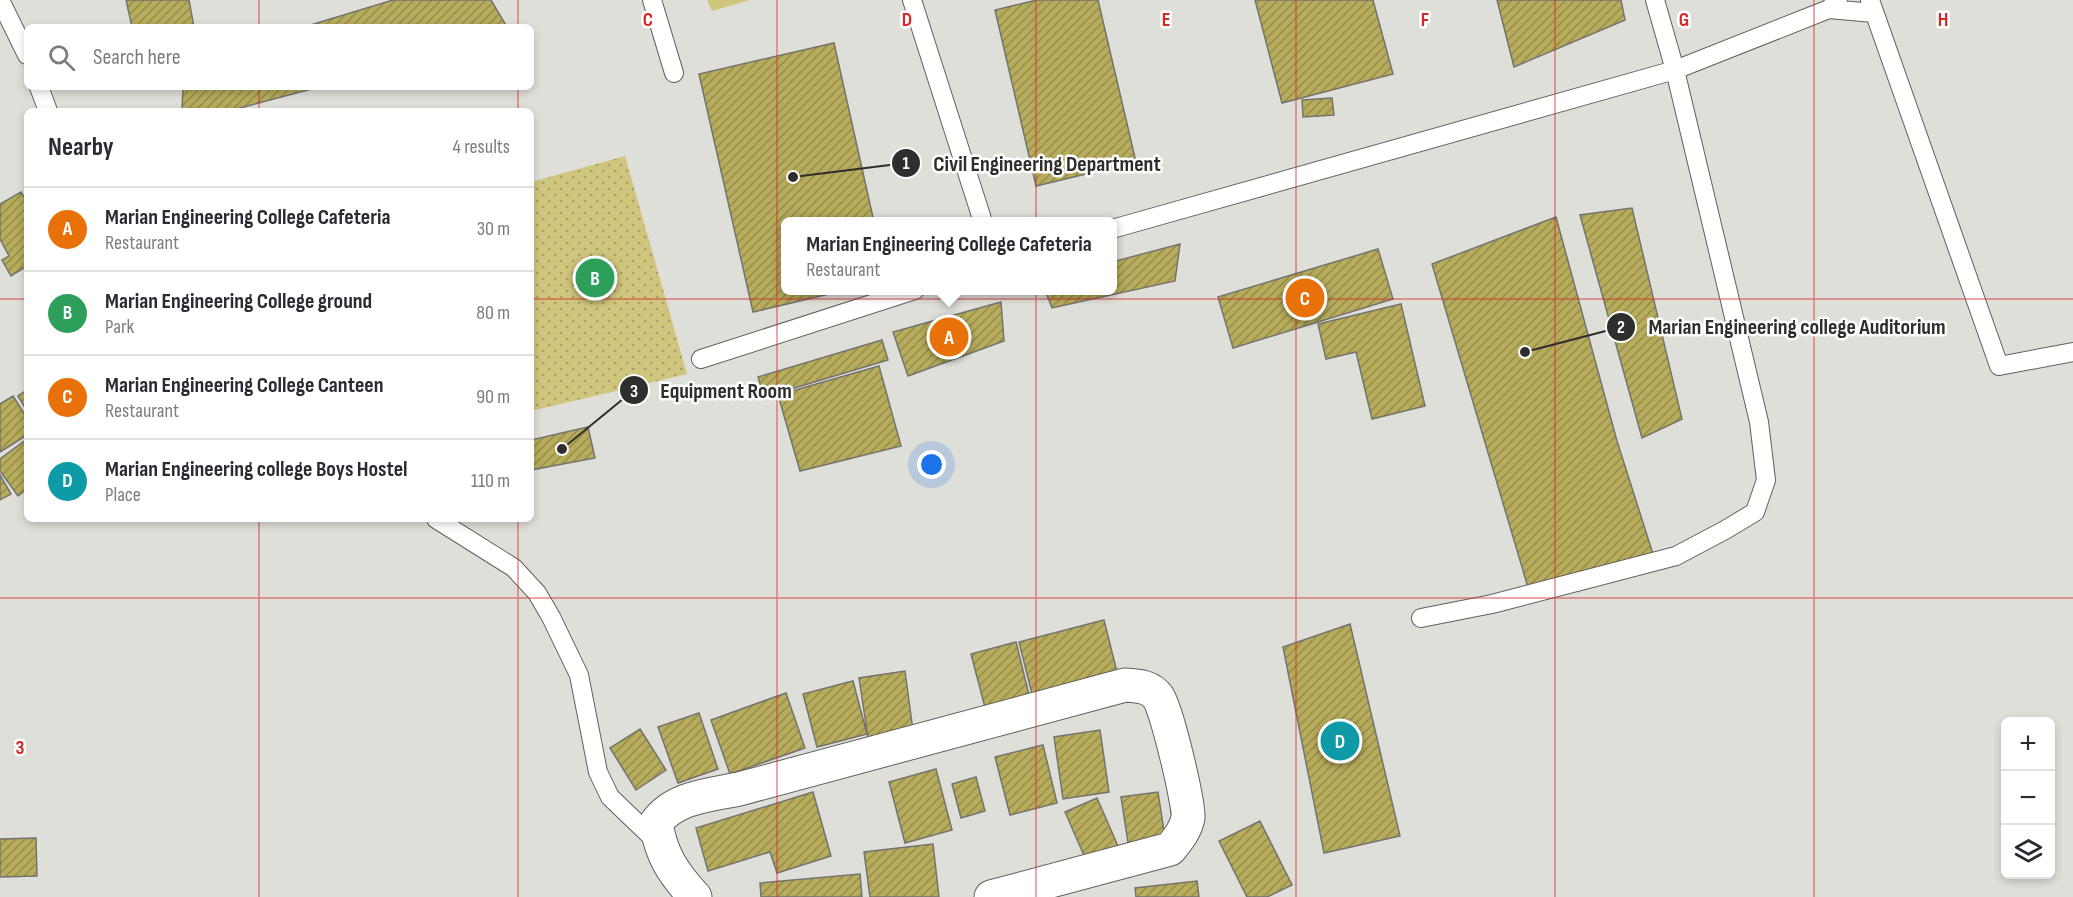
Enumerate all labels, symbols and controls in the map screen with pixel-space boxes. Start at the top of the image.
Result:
text: C [643,8,653,32]
text: D [902,8,912,32]
text: E [1162,8,1170,32]
text: F [1421,8,1429,32]
text: G [1679,8,1689,32]
text: H [1938,8,1948,32]
search box [24,24,534,90]
icon: search [45,41,78,74]
text: Search here [93,44,180,71]
text: Nearby [48,132,114,163]
text: 4 results [453,135,510,159]
callout: Civil Engineering Department [891,143,1173,183]
text: Civil Engineering Department [933,151,1161,178]
text: 1 [902,153,910,174]
text: Marian Engineering College Cafeteria [105,204,391,231]
text: A [63,217,72,241]
text: 30 m [477,217,510,241]
popup [781,217,1117,295]
text: Restaurant [105,231,179,255]
text: Marian Engineering College Cafeteria [806,231,1092,258]
pin: B [576,256,614,300]
text: Restaurant [806,258,880,282]
pin: C [1286,276,1324,320]
text: Marian Engineering College ground [105,288,372,315]
text: B [63,301,72,325]
text: 80 m [476,301,510,325]
callout: Marian Engineering college Auditorium [1606,307,1957,347]
pin: A [930,314,968,360]
text: Marian Engineering college Auditorium [1648,314,1946,341]
text: Park [105,315,134,339]
text: 2 [1617,317,1625,338]
callout: Equipment Room [619,370,804,410]
text: Marian Engineering College Canteen [105,372,384,399]
text: Equipment Room [660,378,792,405]
text: 3 [630,381,638,402]
text: C [62,385,73,409]
text: 90 m [476,385,510,409]
text: Restaurant [105,399,179,423]
your location [917,450,946,479]
text: Marian Engineering college Boys Hostel [105,456,408,483]
text: D [62,469,73,493]
text: 110 m [471,469,510,493]
text: Place [105,483,141,507]
map controls [2001,717,2055,879]
button: + [2001,717,2055,771]
pin: D [1320,718,1360,764]
text: 3 [16,736,25,760]
button: − [2001,771,2055,825]
button: layers [2001,825,2055,879]

